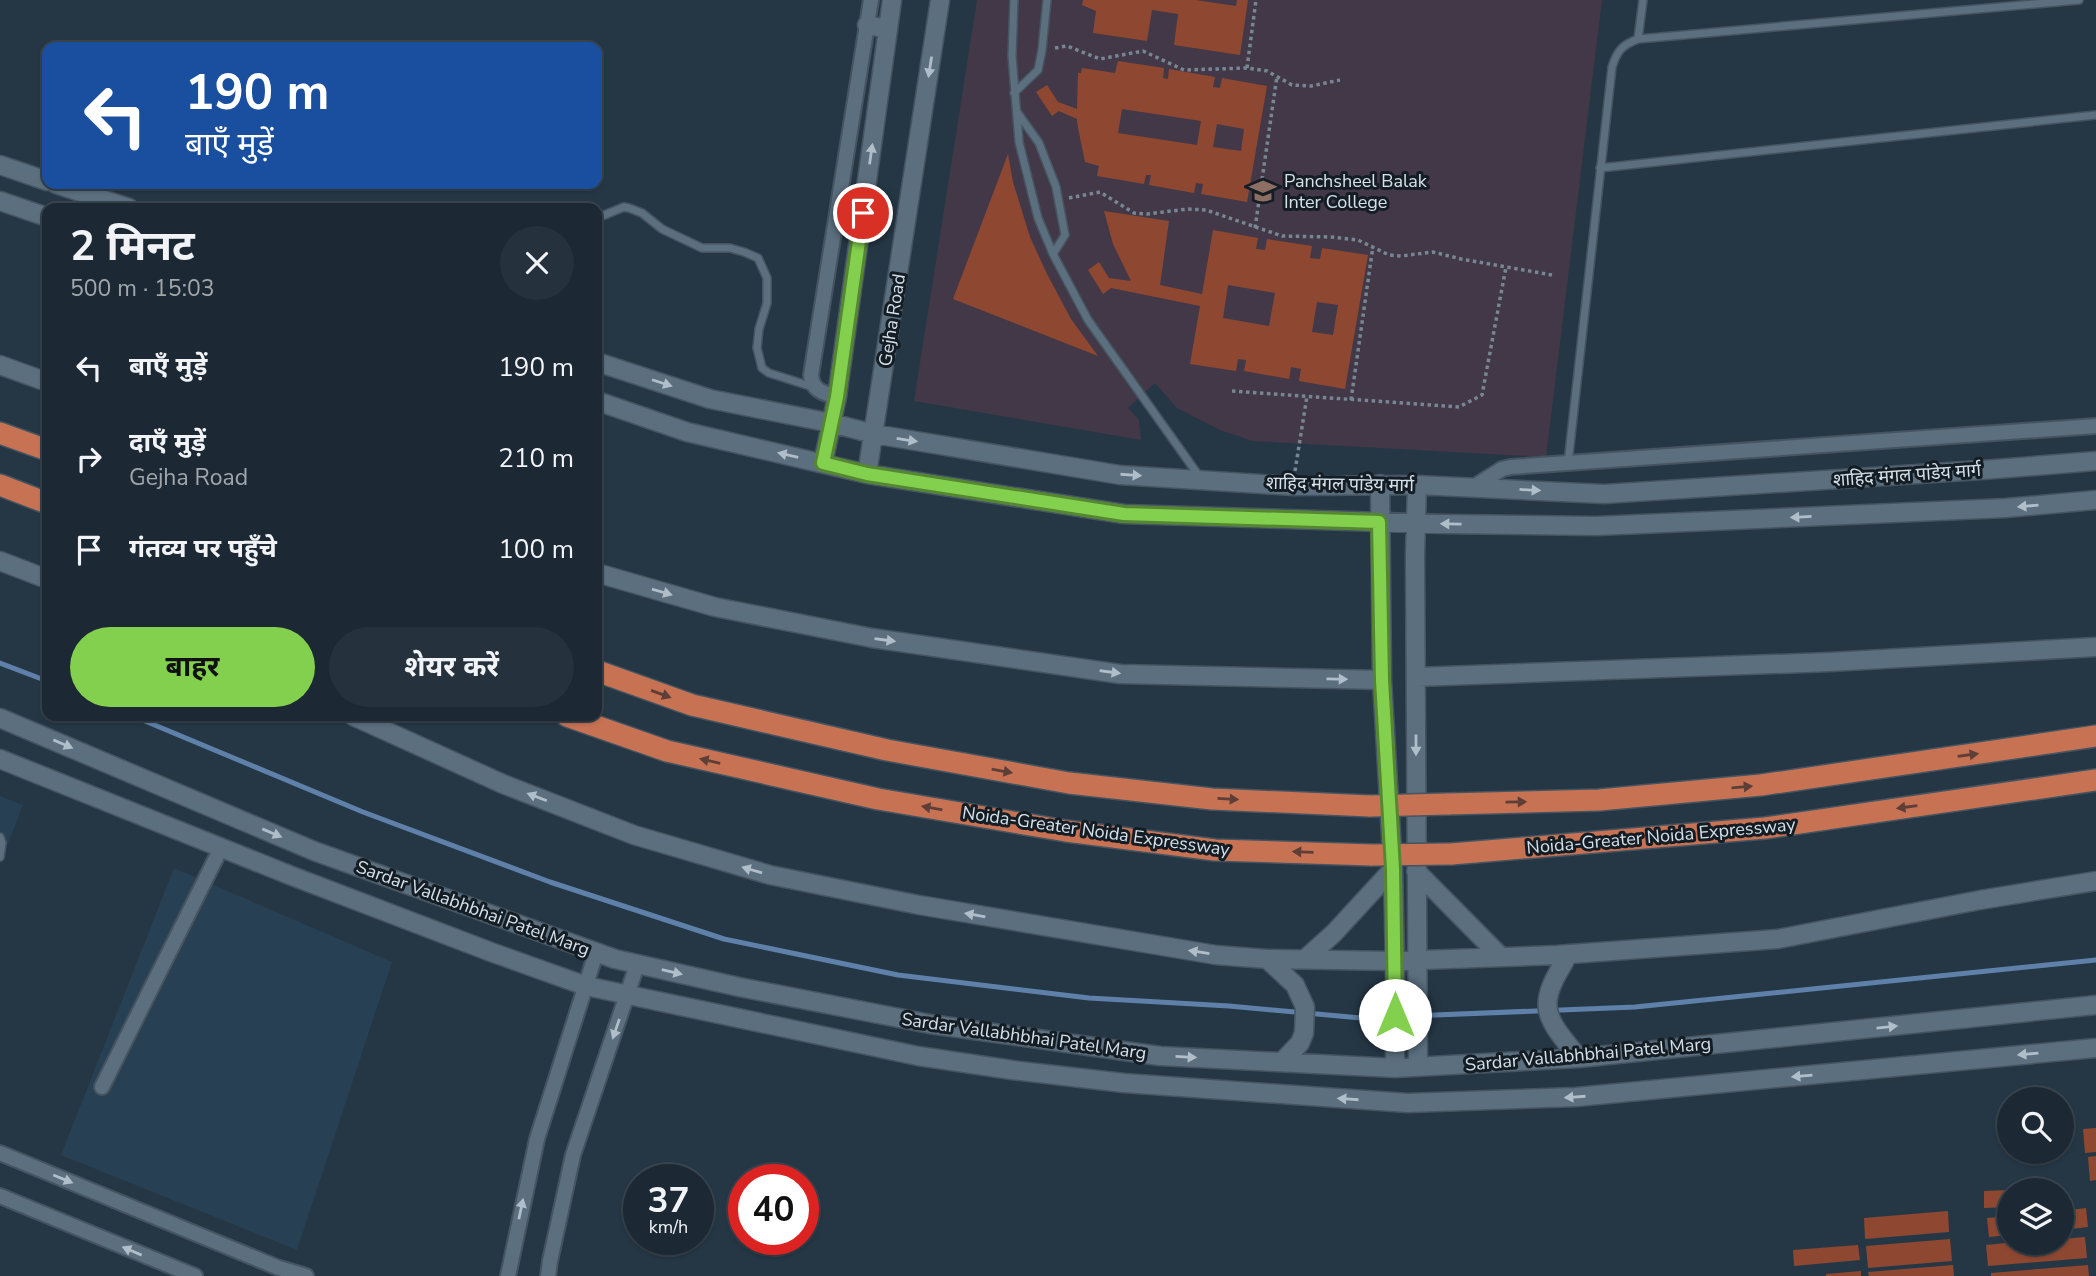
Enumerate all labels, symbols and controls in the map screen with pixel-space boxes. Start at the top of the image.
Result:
one-way arrow [924,57,935,79]
text: 190 m [185,59,329,126]
icon: left [70,70,161,161]
text: बाएँ मुड़ें [185,123,274,166]
one-way arrow [866,142,877,164]
place label: Panchsheel Balak Inter College [1284,169,1428,214]
school or university icon: Panchsheel Balak Inter College [1248,176,1278,206]
pin [833,183,893,243]
icon: arrive [844,194,882,232]
text: 2 मिनट [70,218,195,275]
button: close [500,226,574,300]
street label: Gejha Road [873,272,911,368]
text: 500 m · 15:03 [70,273,215,304]
icon: left [70,349,108,387]
text: बाएँ मुड़ें [129,349,207,384]
text: 190 m [498,350,574,385]
one-way arrow [651,378,672,389]
text: दाएँ मुड़ें [129,425,206,460]
one-way arrow [896,435,918,446]
icon: right [70,440,108,478]
text: 210 m [498,441,574,476]
one-way arrow [777,450,799,461]
street label: शाहिद मंगल पांडेय मार्ग [1832,458,1983,492]
text: Gejha Road [129,462,248,493]
one-way arrow [1121,470,1143,481]
street label: शाहिद मंगल पांडेय मार्ग [1266,471,1415,497]
one-way arrow [1519,485,1541,496]
one-way arrow [2017,501,2039,512]
one-way arrow [1790,512,1812,523]
one-way arrow [1440,519,1462,530]
icon: arrive [70,531,108,569]
text: गंतव्य पर पहुँचे [129,531,277,566]
text: 100 m [498,532,574,567]
one-way arrow [652,588,673,598]
button: बाहर [70,627,315,707]
button: शेयर करें [329,627,574,707]
one-way arrow [874,635,896,646]
one-way arrow [1099,667,1121,678]
one-way arrow [1326,673,1348,684]
one-way arrow [650,689,671,700]
one-way arrow [1411,734,1422,756]
one-way arrow [53,738,73,750]
one-way arrow [1957,749,1979,760]
one-way arrow [699,755,721,766]
one-way arrow [991,766,1013,777]
one-way arrow [1732,781,1754,792]
one-way arrow [526,792,547,803]
one-way arrow [1217,794,1239,805]
one-way arrow [1505,797,1527,808]
street label: Noida-Greater Noida Expressway [961,800,1232,862]
one-way arrow [921,802,943,813]
one-way arrow [1896,802,1918,813]
street label: Noida-Greater Noida Expressway [1526,812,1797,860]
one-way arrow [262,828,283,839]
one-way arrow [1292,847,1314,858]
street label: Sardar Vallabhbhai Patel Marg [353,854,593,962]
one-way arrow [741,864,763,875]
one-way arrow [964,909,986,920]
one-way arrow [1188,946,1210,957]
one-way arrow [661,967,683,978]
position arrow [1358,978,1432,1052]
street label: Sardar Vallabhbhai Patel Marg [900,1007,1148,1065]
one-way arrow [610,1019,621,1040]
one-way arrow [1876,1021,1898,1032]
street label: Sardar Vallabhbhai Patel Marg [1464,1031,1712,1077]
one-way arrow [2017,1049,2039,1060]
one-way arrow [1175,1052,1197,1063]
one-way arrow [1790,1071,1812,1082]
map controls [1997,1087,2074,1255]
button: search [1997,1087,2074,1164]
one-way arrow [1564,1092,1586,1103]
one-way arrow [1337,1093,1359,1104]
speed limit sign: 40 [728,1164,819,1255]
one-way arrow [53,1174,74,1185]
text: 37 [647,1177,690,1224]
button: layers [1997,1178,2074,1255]
one-way arrow [516,1198,527,1220]
text: km/h [649,1215,688,1239]
one-way arrow [121,1245,142,1256]

